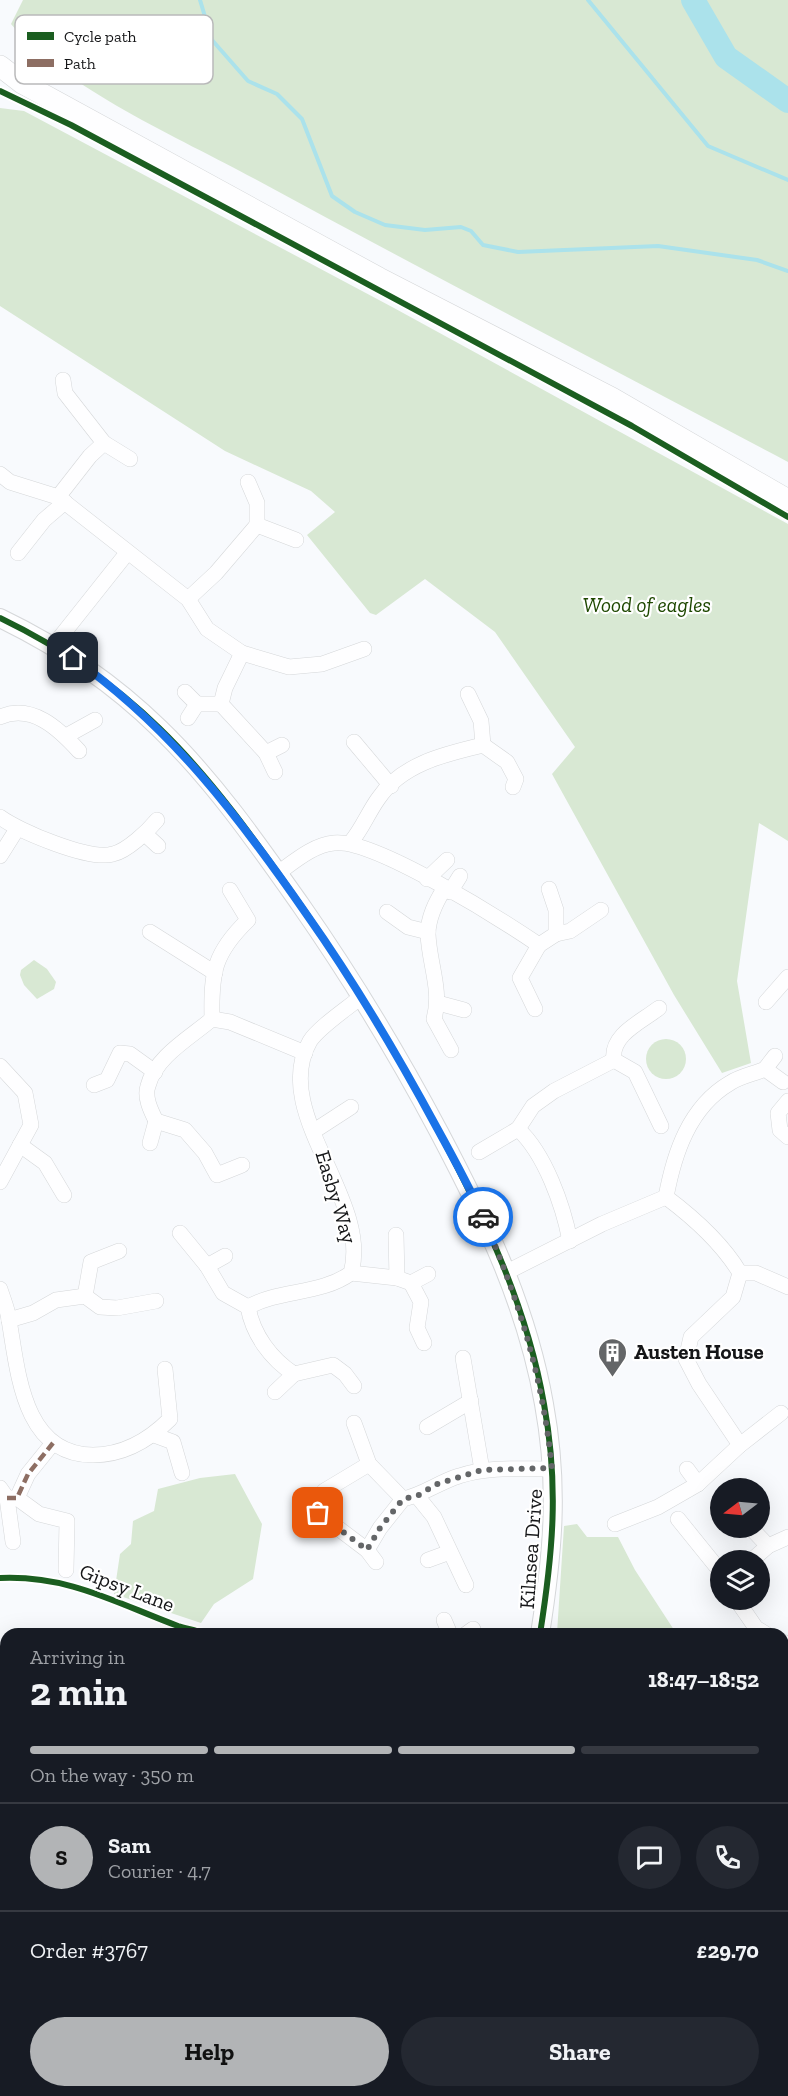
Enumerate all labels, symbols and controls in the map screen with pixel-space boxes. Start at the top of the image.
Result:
legend [15,15,213,84]
text: Cycle path [64,27,137,46]
text: Path [64,54,96,73]
park label: Wood of eagles [583,592,711,617]
pin [47,632,98,683]
icon: home [56,641,89,674]
street label: Easby Way [310,1147,363,1247]
courier [453,1187,513,1247]
icon: car [467,1201,500,1234]
building icon: Austen House [597,1336,629,1378]
place label: Austen House [634,1339,764,1364]
north arrow [710,1478,770,1538]
map controls [710,1478,770,1610]
pin [292,1487,343,1538]
street label: Kilnsea Drive [514,1488,547,1610]
icon: bag [301,1496,334,1529]
button: layers [710,1550,770,1610]
street label: Gipsy Lane [76,1558,178,1617]
text: Arriving in [30,1645,125,1669]
text: 18:47–18:52 [648,1666,759,1693]
text: 2 min [30,1668,127,1715]
text: On the way · 350 m [30,1763,194,1787]
button: chat [618,1826,681,1889]
button: phone [696,1826,759,1889]
text: Sam [108,1832,151,1859]
text: S [55,1844,68,1871]
text: Courier · 4.7 [108,1859,211,1883]
text: Order #3767 [30,1937,148,1964]
text: £29.70 [697,1937,759,1964]
button: Help [30,2017,389,2086]
button: Share [401,2017,759,2086]

